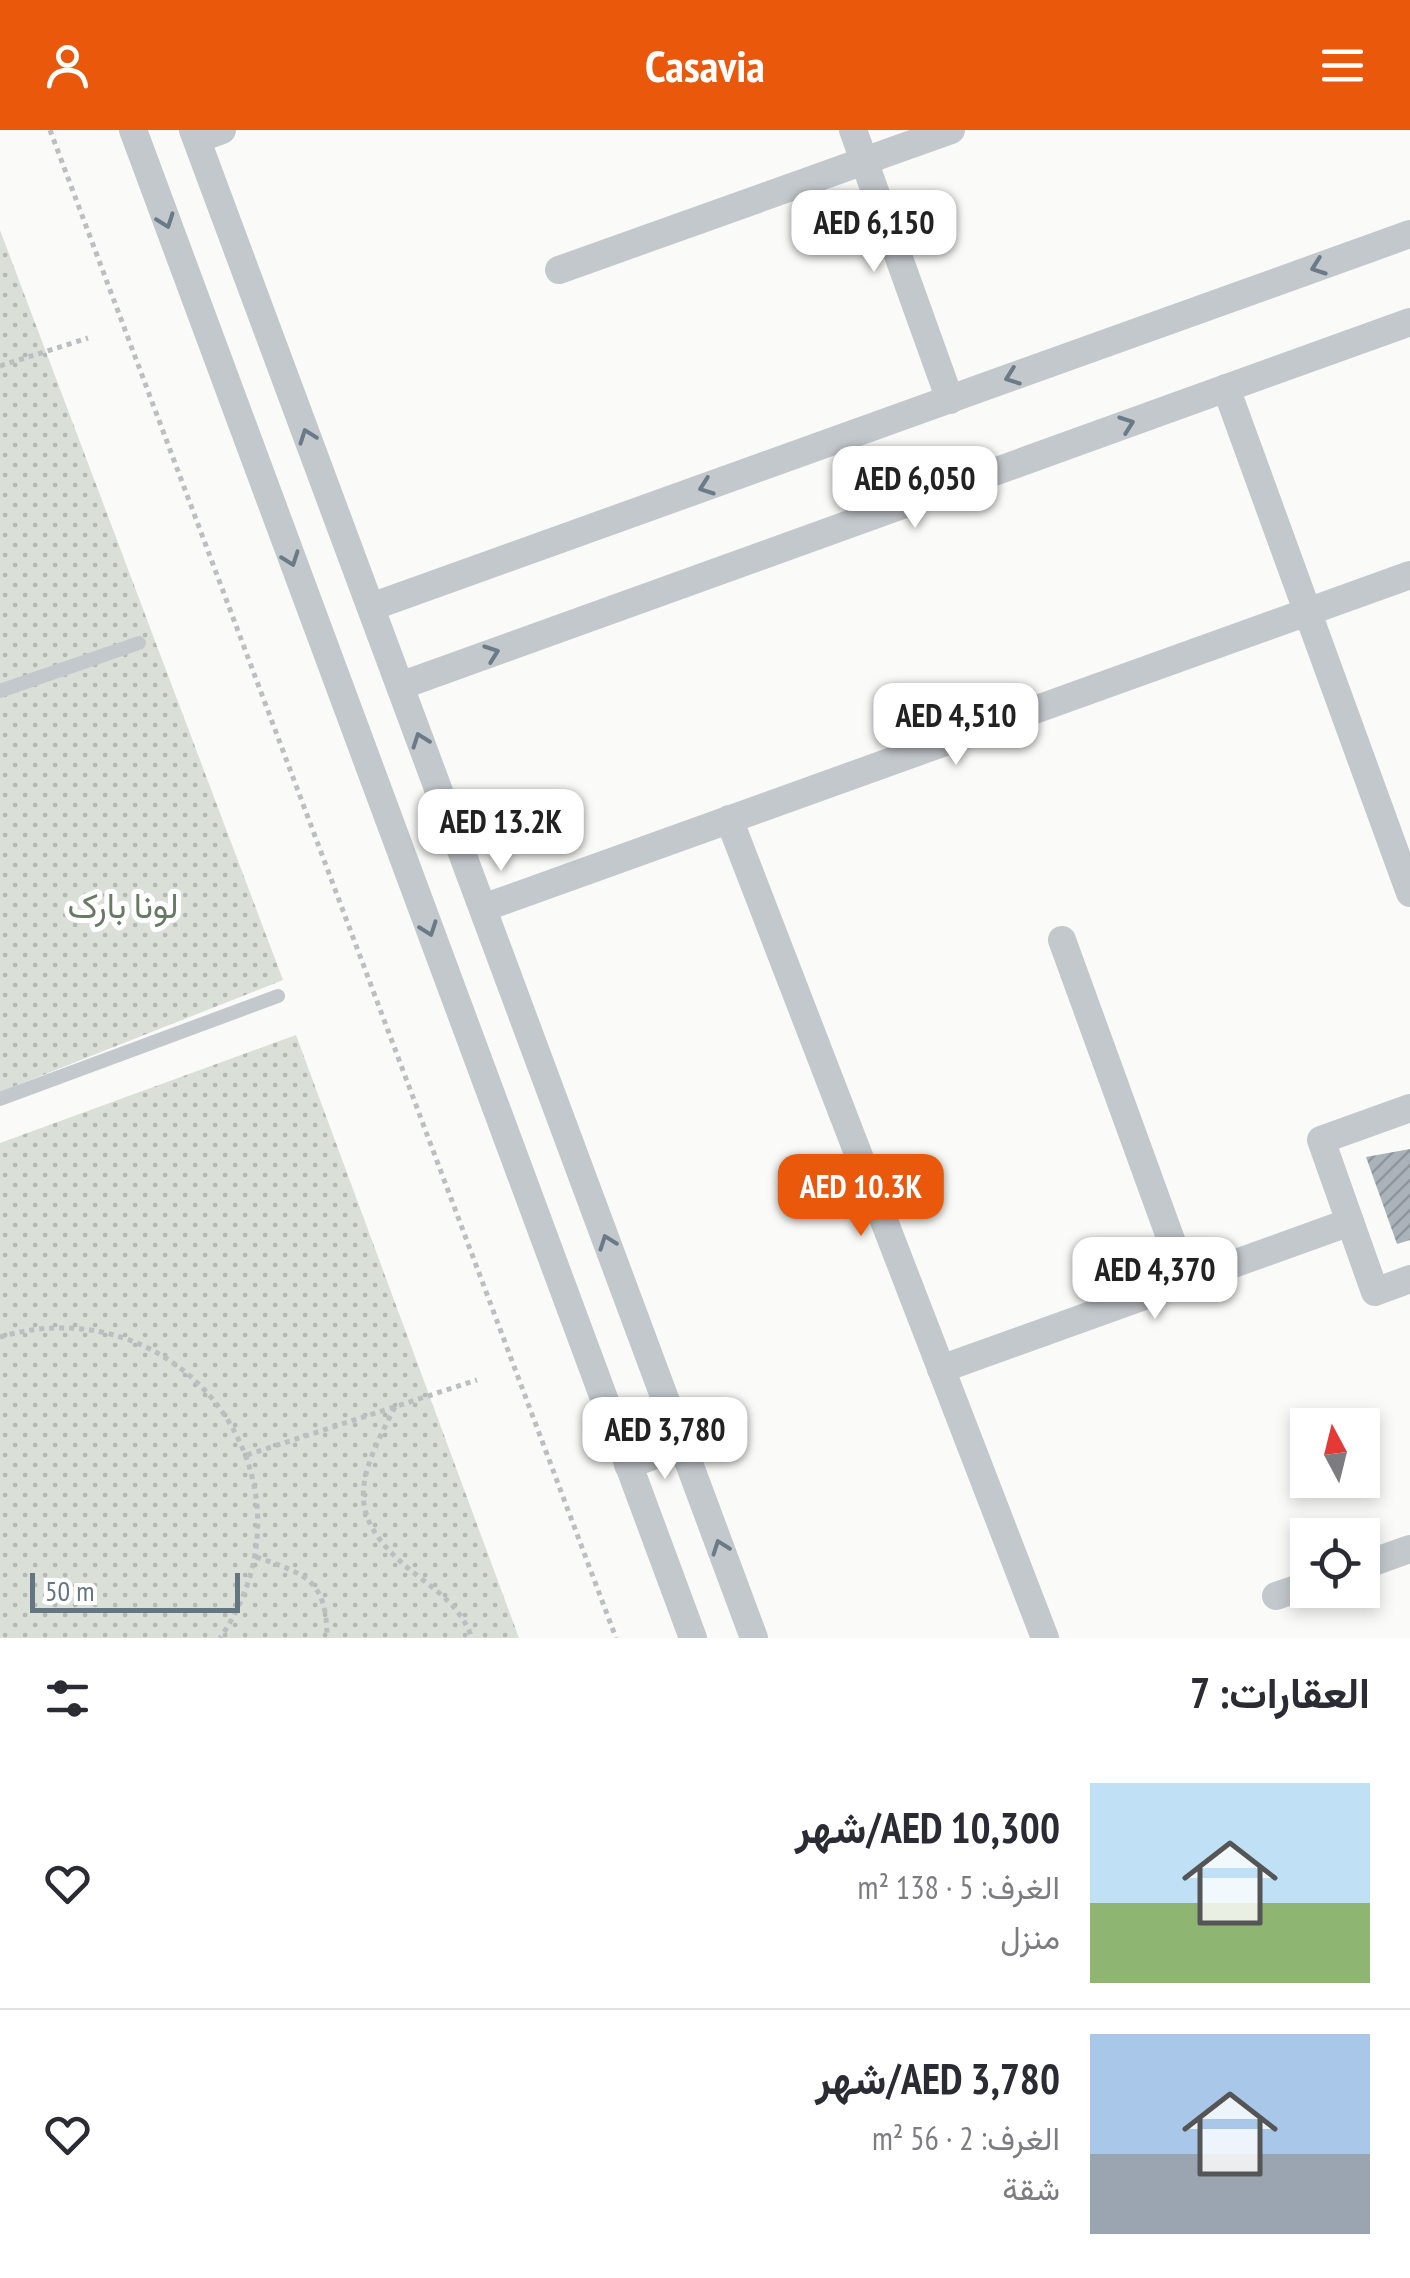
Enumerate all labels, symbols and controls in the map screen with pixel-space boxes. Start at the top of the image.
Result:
text: Casavia [645,36,765,94]
icon: person [40,38,95,93]
icon: menu [1315,38,1370,93]
pin: AED 6,150 [760,190,988,275]
text: AED 6,150 [813,201,935,243]
one-way arrow [154,212,175,229]
one-way arrow [1311,255,1328,276]
one-way arrow [1005,365,1022,386]
one-way arrow [1117,415,1134,436]
one-way arrow [298,428,319,445]
pin: AED 6,050 [801,446,1029,531]
text: AED 6,050 [854,457,976,499]
one-way arrow [699,475,716,496]
one-way arrow [279,550,300,567]
one-way arrow [482,644,499,665]
pin: AED 4,510 [842,683,1070,768]
text: AED 4,510 [895,694,1017,736]
one-way arrow [412,733,432,750]
pin: AED 13.2K [387,789,615,874]
text: AED 13.2K [440,800,562,842]
park label: لونا بارک [67,882,179,928]
one-way arrow [417,920,438,937]
pin: AED 10.3K [747,1154,975,1239]
text: AED 10.3K [800,1165,922,1207]
one-way arrow [599,1234,619,1252]
pin: AED 4,370 [1041,1237,1269,1322]
text: AED 4,370 [1094,1248,1216,1290]
pin: AED 3,780 [551,1397,779,1482]
text: AED 3,780 [604,1408,726,1450]
north arrow [1290,1408,1380,1498]
map controls [1290,1408,1380,1608]
button: locate [1290,1518,1380,1608]
one-way arrow [711,1539,732,1556]
scale bar [30,1568,240,1612]
text: 50 m [45,1572,94,1609]
text: العقارات: 7 [1190,1665,1370,1720]
icon: filters [40,1671,95,1726]
text: AED 10,300/شهر [795,1800,1060,1855]
icon: home [1170,1823,1290,1943]
icon: heart [40,1856,95,1911]
text: الغرف: 5 · 138 m² [858,1866,1060,1908]
text: منزل [1000,1916,1060,1958]
text: AED 3,780/شهر [815,2051,1060,2106]
icon: home [1170,2074,1290,2194]
icon: heart [40,2107,95,2162]
text: الغرف: 2 · 56 m² [872,2117,1060,2159]
text: شقة [1002,2167,1060,2209]

